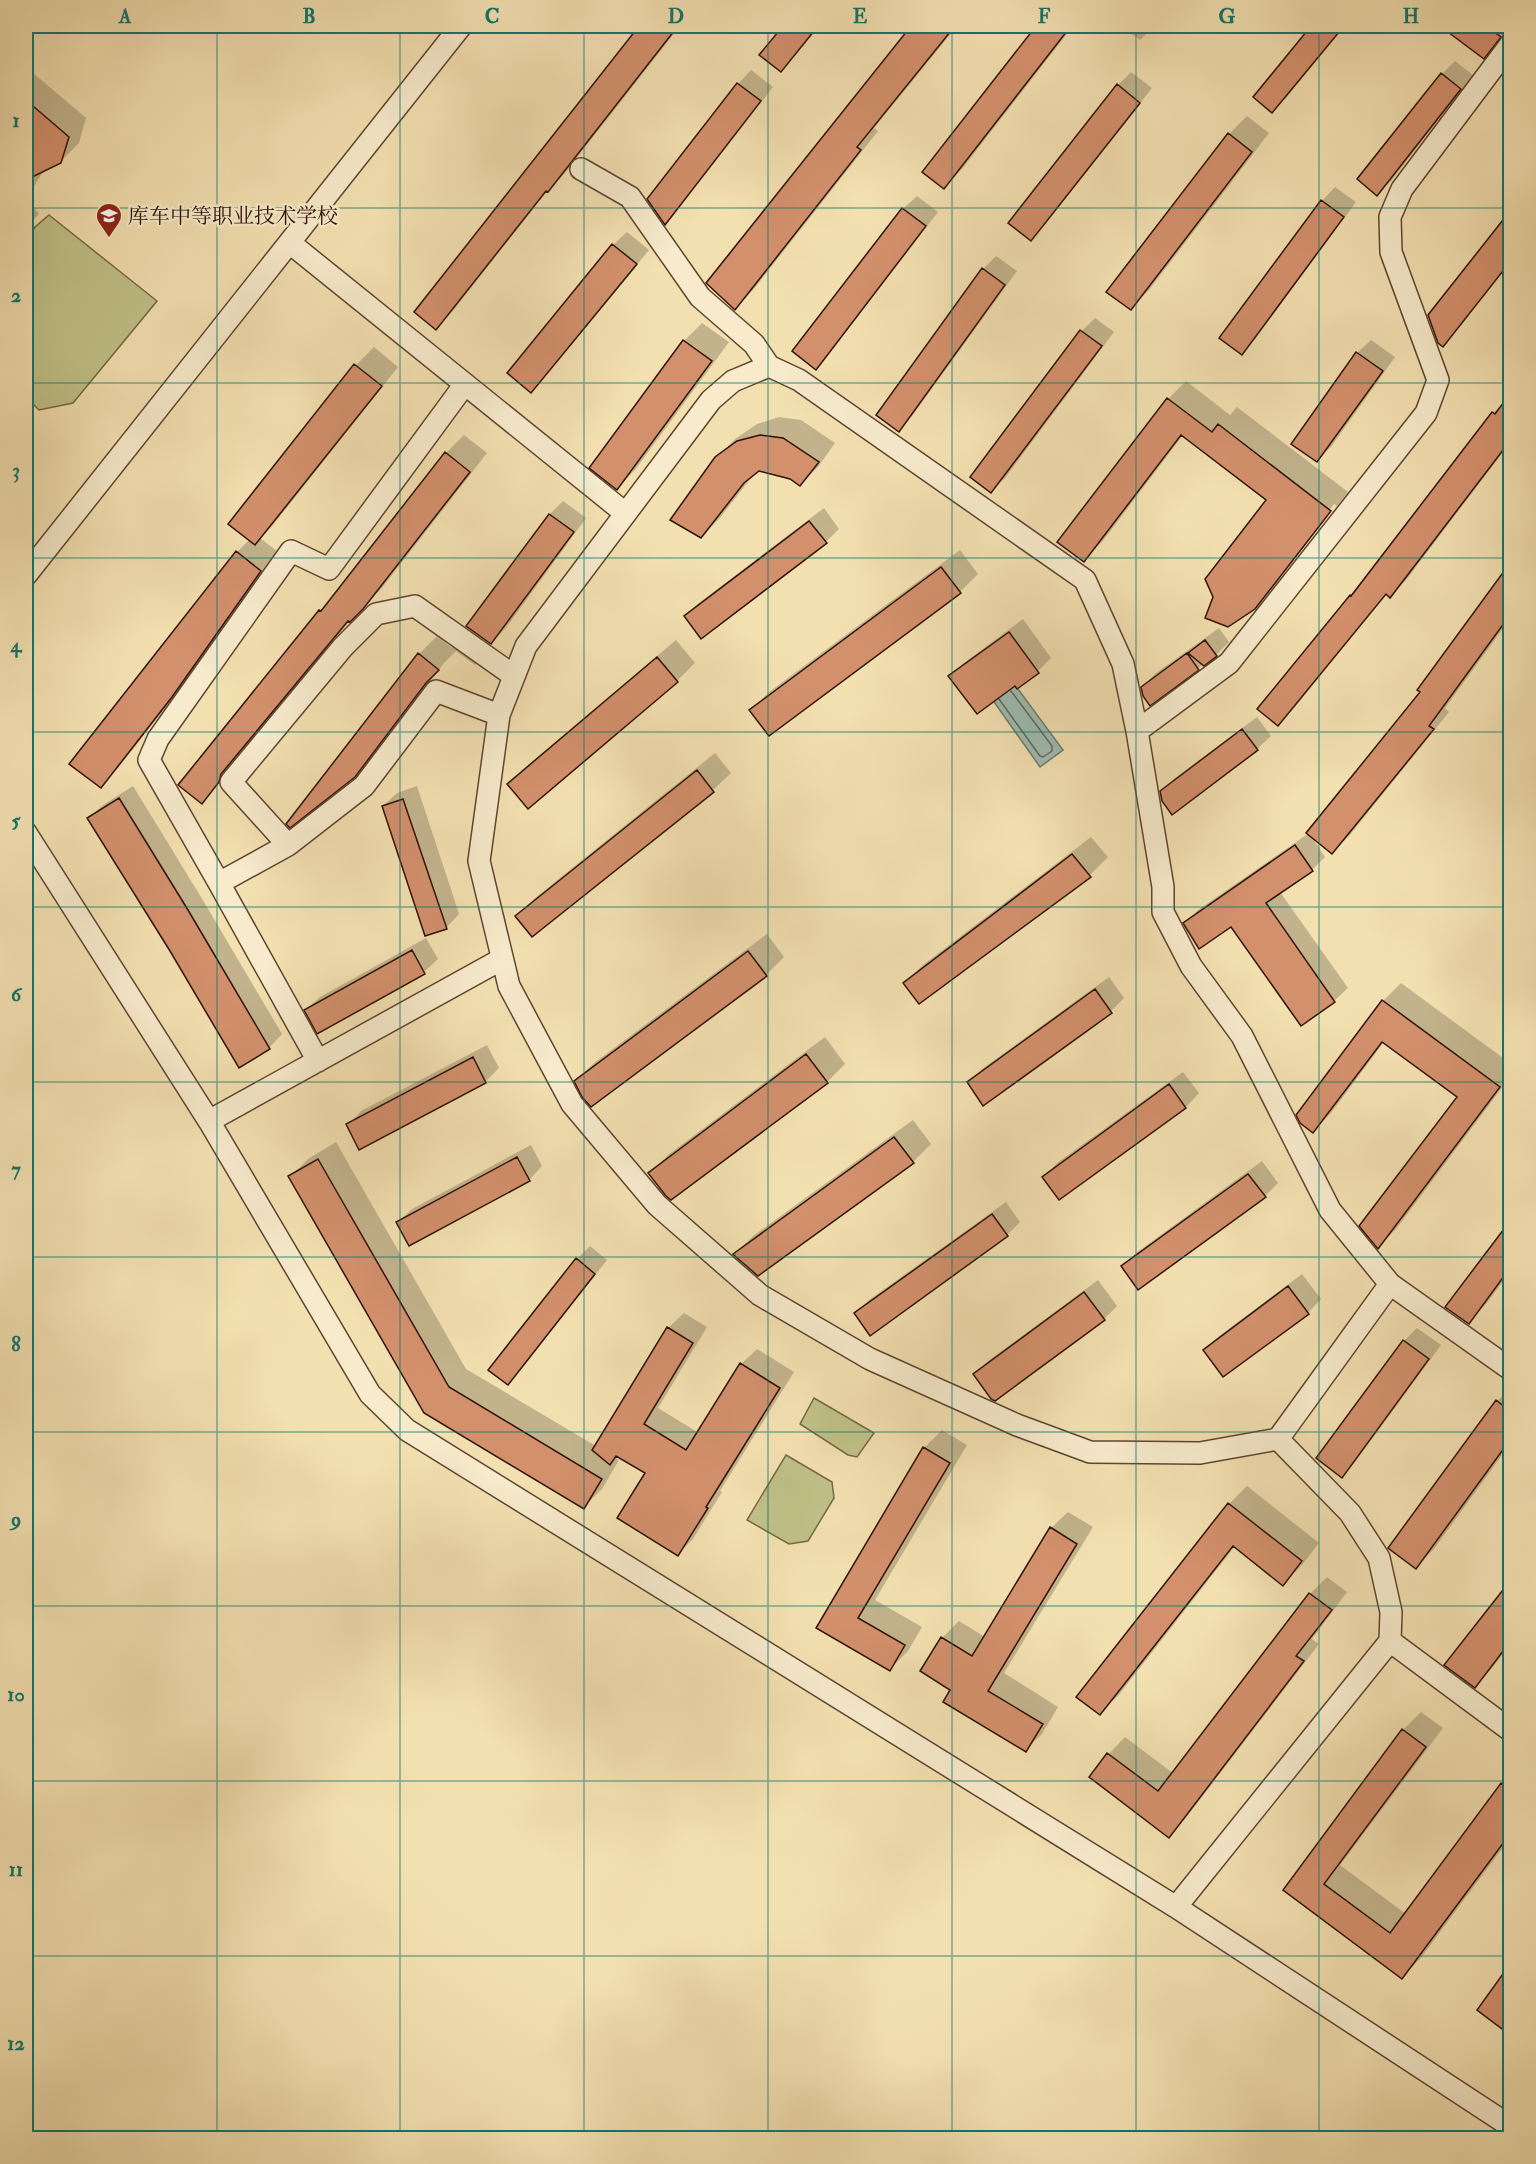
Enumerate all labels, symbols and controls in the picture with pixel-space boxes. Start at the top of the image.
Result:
text: A [118,4,132,29]
text: B [302,4,316,29]
text: C [485,4,499,29]
text: D [668,4,684,29]
text: E [853,4,868,29]
text: F [1038,4,1051,29]
text: G [1219,4,1236,29]
text: H [1403,4,1419,29]
text: 1 [12,108,20,133]
school or university icon: 库车中等职业技术学校 [94,201,124,239]
place label: 库车中等职业技术学校 [128,203,338,230]
text: 2 [11,283,21,308]
text: 3 [12,458,20,483]
text: 4 [10,633,23,658]
text: 5 [12,808,22,833]
text: 6 [11,982,23,1007]
text: 7 [11,1157,21,1182]
text: 8 [11,1332,21,1357]
text: 9 [9,1507,21,1532]
text: 10 [7,1682,25,1707]
text: 11 [9,1857,23,1882]
text: 12 [7,2031,25,2056]

